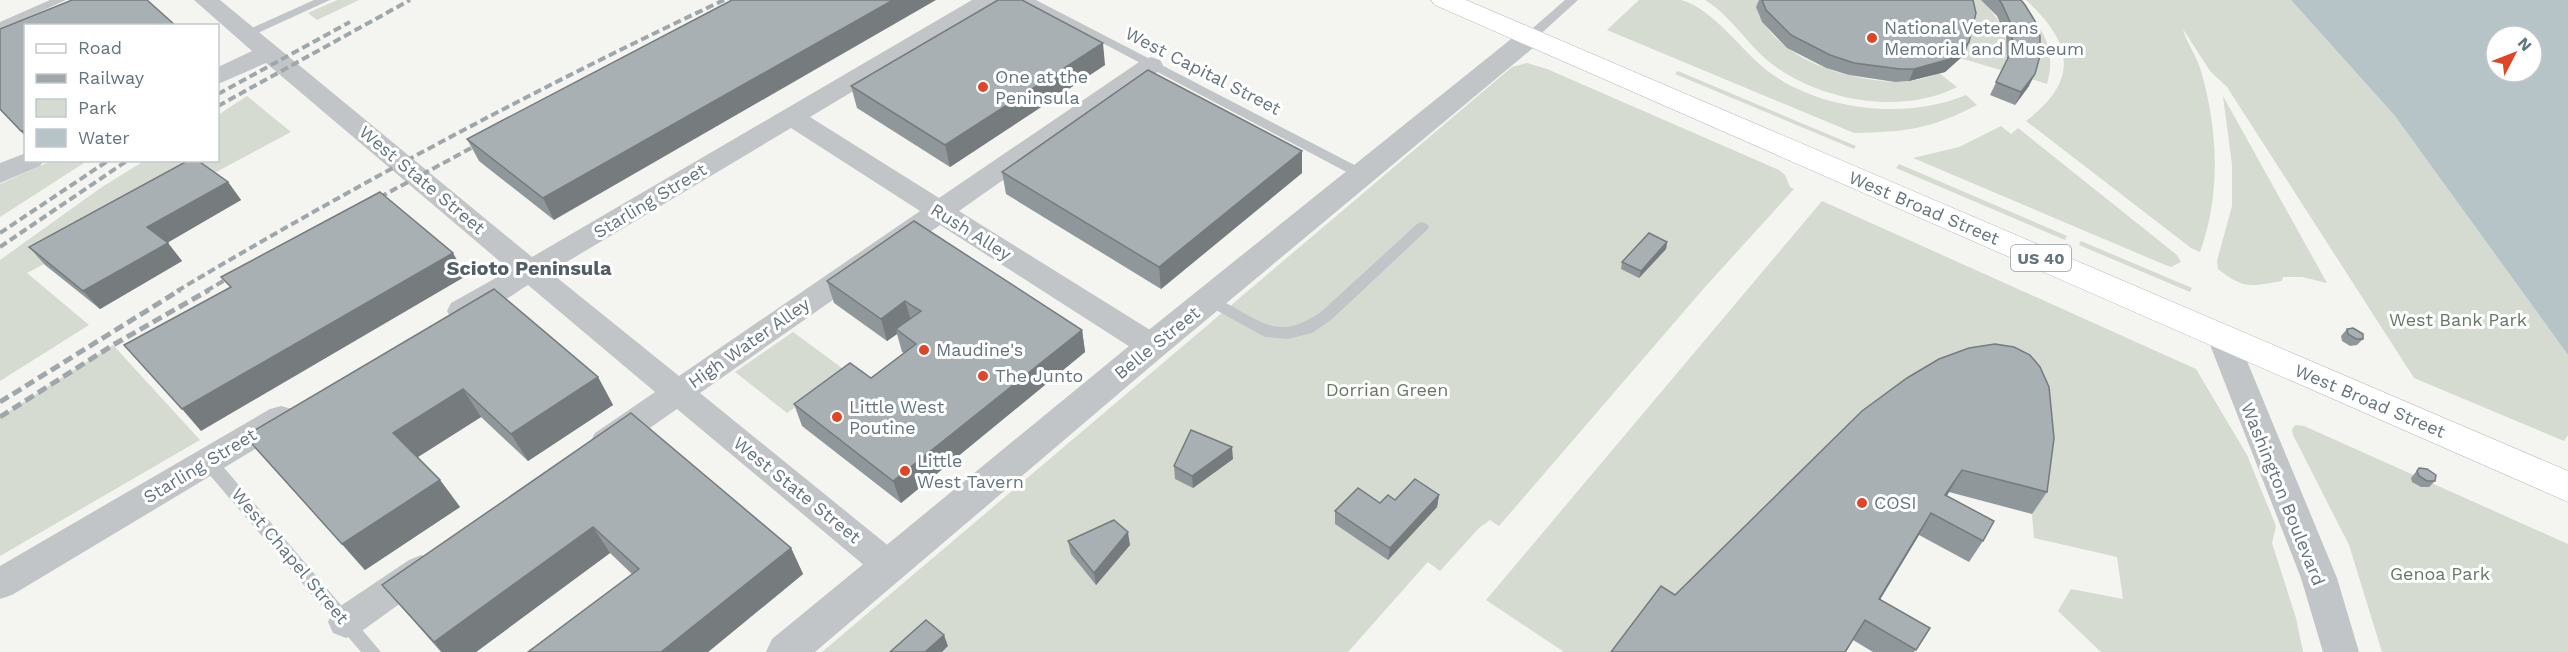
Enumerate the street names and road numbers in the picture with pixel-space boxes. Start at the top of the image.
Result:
street label: West Capital Street [1122,22,1285,119]
street label: West State Street [355,121,490,239]
street label: Starling Street [589,158,710,243]
street label: West Broad Street [1846,166,2003,249]
street label: Rush Alley [927,199,1016,265]
road number: US 40 [2011,245,2071,271]
street label: High Water Alley [684,293,814,392]
street label: Belle Street [1110,301,1204,383]
street label: West Broad Street [2292,359,2449,442]
street label: Washington Boulevard [2237,399,2330,588]
street label: Starling Street [139,423,260,508]
street label: West State Street [730,432,865,548]
street label: West Chapel Street [227,484,354,628]

